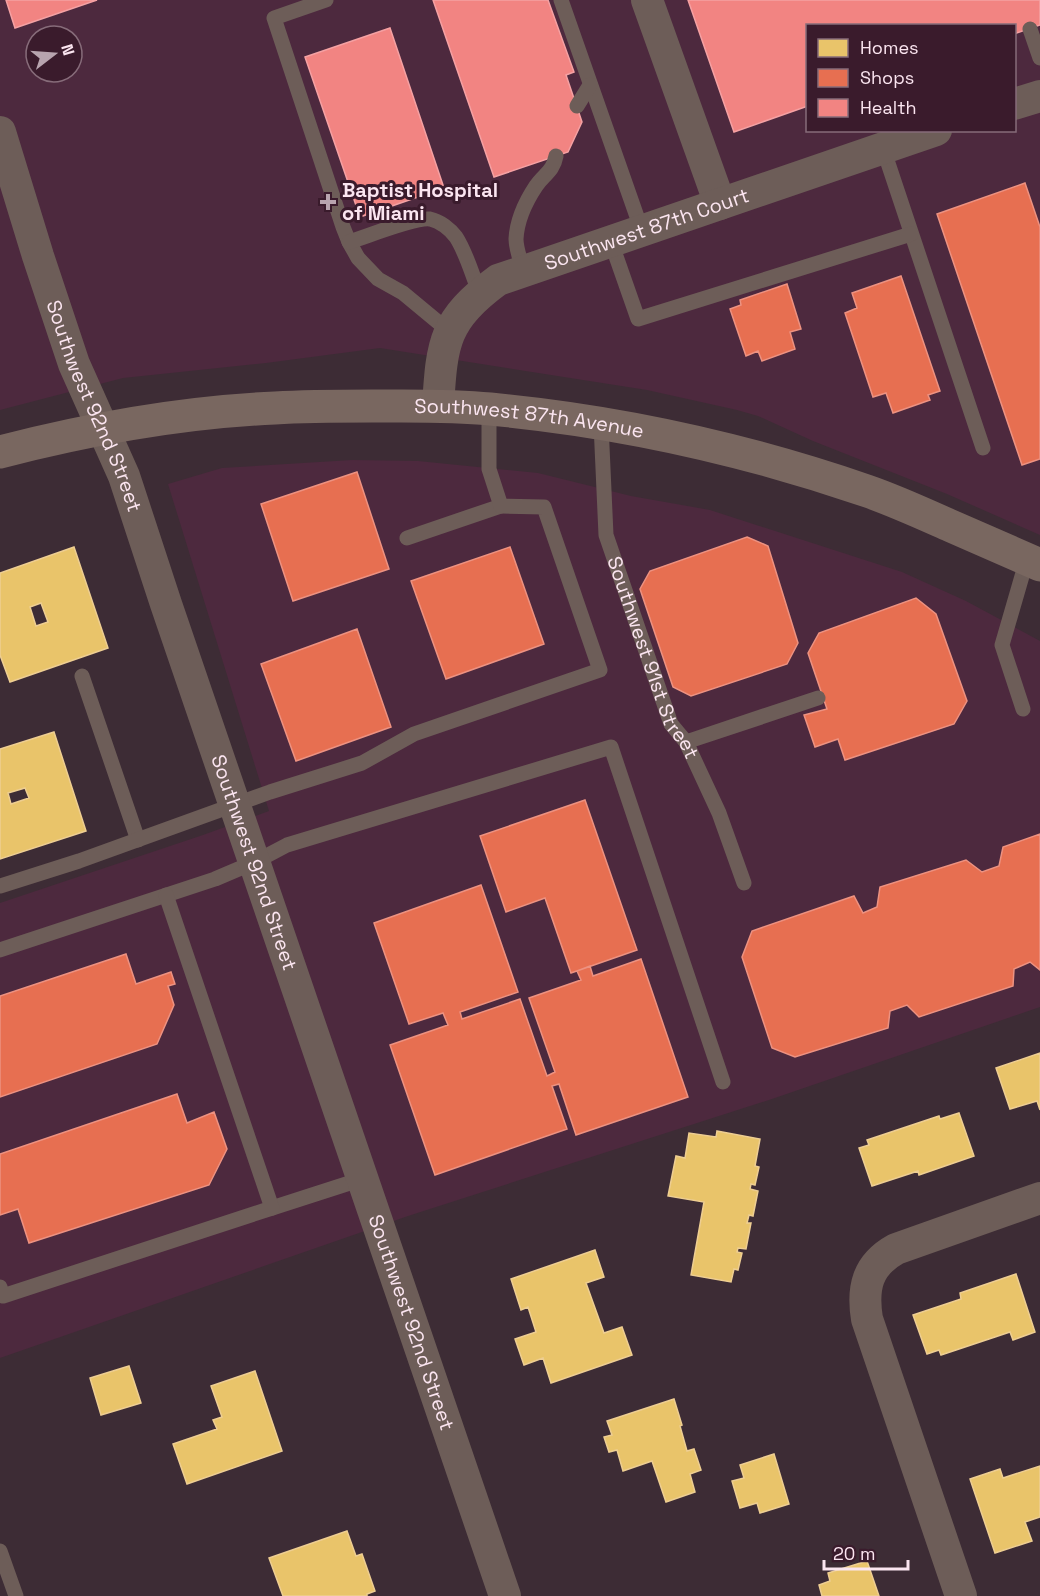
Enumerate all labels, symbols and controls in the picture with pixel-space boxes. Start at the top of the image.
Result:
north arrow [24,24,84,84]
legend [806,24,1016,132]
text: Homes [860,36,919,59]
text: N [56,42,79,58]
text: Shops [860,66,914,89]
text: Health [860,96,917,119]
place label: Baptist Hospital of Miami [342,177,498,226]
street label: Southwest 87th Court [541,182,752,276]
marker: Baptist Hospital of Miami [319,193,337,211]
street label: Southwest 92nd Street [41,297,148,515]
street label: Southwest 87th Avenue [414,393,646,444]
street label: Southwest 91st Street [601,553,705,763]
street label: Southwest 92nd Street [205,751,303,974]
street label: Southwest 92nd Street [363,1211,460,1434]
scale bar [824,1533,908,1571]
text: 20 m [833,1542,876,1565]

